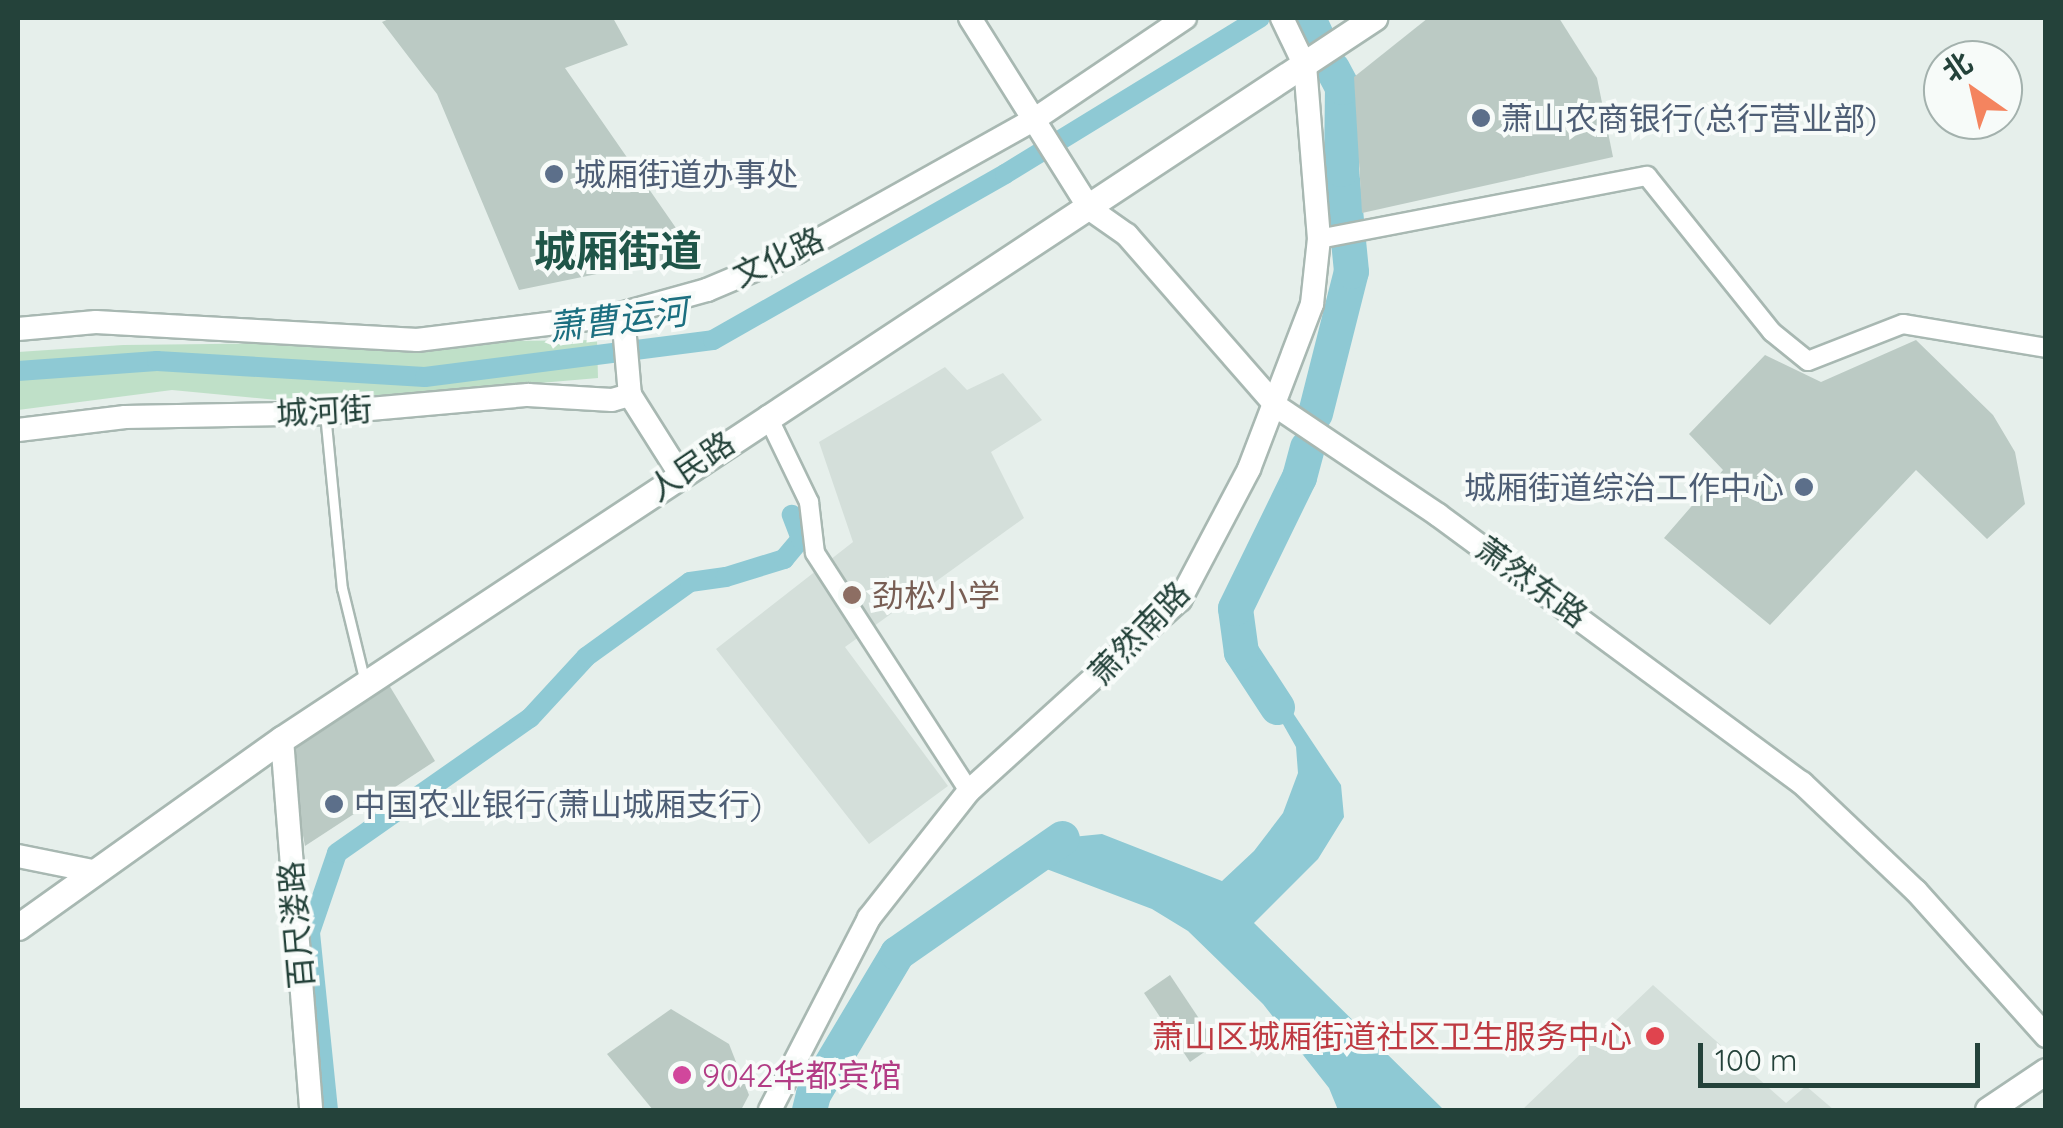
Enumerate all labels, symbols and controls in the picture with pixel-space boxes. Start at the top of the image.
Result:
north arrow [1923,40,2023,140]
text: 北 [1936,44,1978,89]
place label: 萧山农商银行(总行营业部) [1501,99,1877,137]
marker: 萧山农商银行(总行营业部) [1470,107,1492,129]
place label: 城厢街道办事处 [574,155,798,193]
marker: 城厢街道办事处 [543,163,565,185]
street label: 文化路 [726,219,830,295]
district label: 城厢街道 [534,226,702,276]
water label: 萧曹运河 [546,290,690,348]
street label: 城河街 [275,389,373,433]
street label: 人民路 [640,423,742,509]
place label: 城厢街道综治工作中心 [1464,468,1784,506]
marker: 城厢街道综治工作中心 [1793,476,1815,498]
street label: 萧然东路 [1469,529,1595,635]
street label: 萧然南路 [1081,574,1197,692]
place label: 劲松小学 [872,576,1000,614]
marker: 劲松小学 [841,584,863,606]
place label: 中国农业银行(萧山城厢支行) [354,785,762,823]
marker: 中国农业银行(萧山城厢支行) [323,793,345,815]
street label: 百尺溇路 [271,860,321,990]
place label: 萧山区城厢街道社区卫生服务中心 [1152,1017,1632,1055]
marker: 萧山区城厢街道社区卫生服务中心 [1642,1023,1668,1049]
scale bar [1703,1023,1986,1085]
text: 100 m [1715,1041,1797,1079]
place label: 9042华都宾馆 [702,1056,901,1094]
marker: 9042华都宾馆 [671,1064,693,1086]

